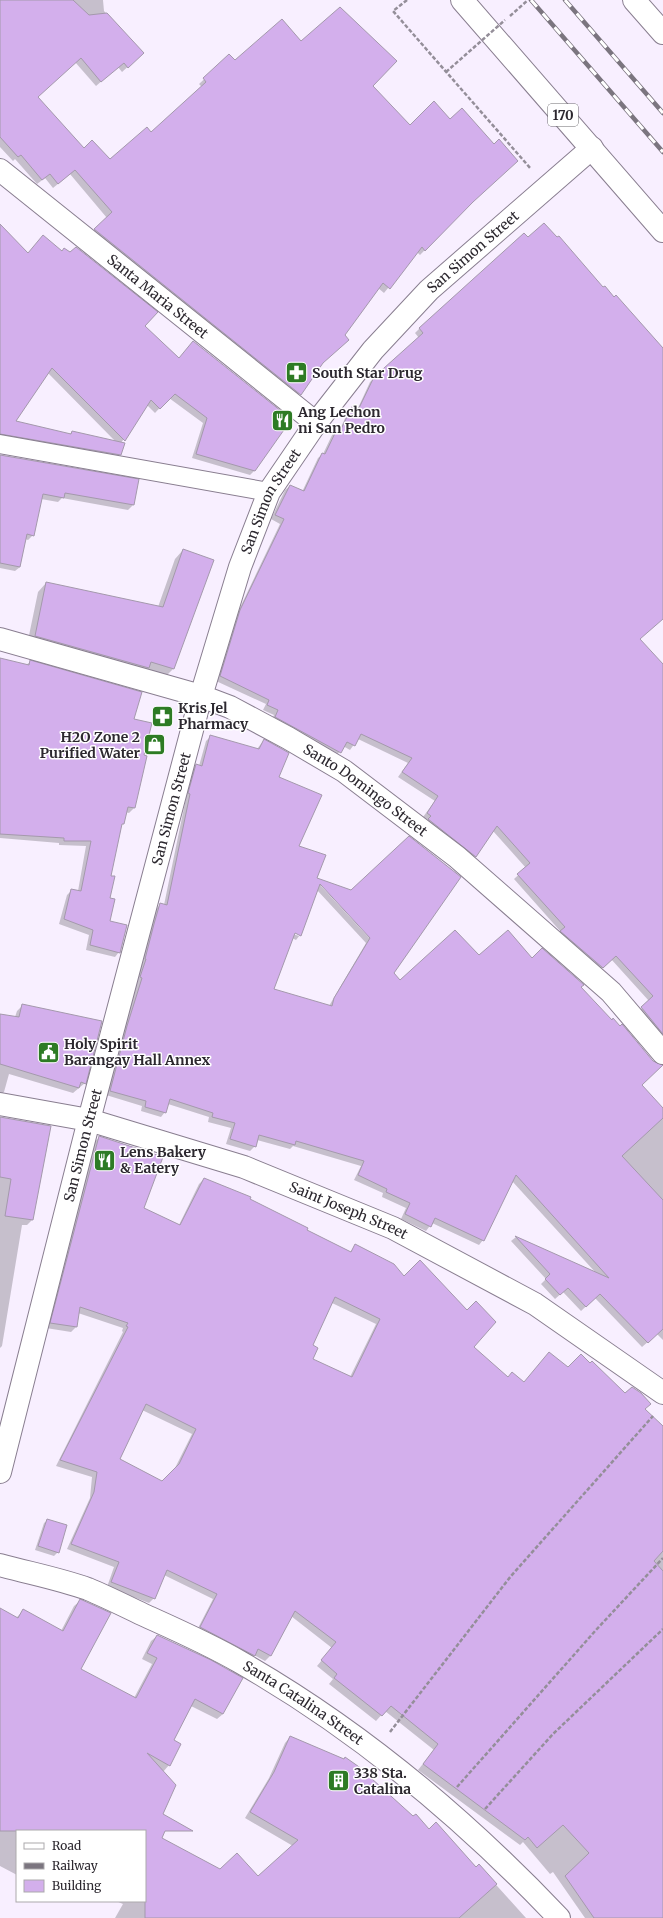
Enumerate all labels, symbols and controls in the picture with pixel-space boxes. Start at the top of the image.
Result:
road number: 170 [548,104,578,126]
street label: San Simon Street [423,207,523,297]
street label: Santa Maria Street [103,250,212,343]
pharmacy icon: South Star Drug [283,360,309,386]
place label: South Star Drug [312,364,423,382]
place label: Ang Lechon ni San Pedro [297,403,385,437]
restaurant icon: Ang Lechon ni San Pedro [270,407,296,433]
street label: San Simon Street [237,445,305,557]
place label: Kris Jel Pharmacy [178,699,249,733]
pharmacy icon: Kris Jel Pharmacy [150,703,176,729]
place label: H2O Zone 2 Purified Water [40,728,140,762]
shop icon: H2O Zone 2 Purified Water [142,732,168,758]
street label: Santo Domingo Street [300,740,431,841]
street label: San Simon Street [148,750,195,867]
place label: Holy Spirit Barangay Hall Annex [64,1035,211,1069]
public building icon: Holy Spirit Barangay Hall Annex [36,1039,62,1065]
street label: San Simon Street [60,1086,106,1204]
place label: Lens Bakery & Eatery [120,1143,207,1177]
restaurant icon: Lens Bakery & Eatery [91,1147,117,1173]
street label: Saint Joseph Street [287,1177,411,1243]
street label: Santa Catalina Street [240,1657,367,1749]
place label: 338 Sta. Catalina [354,1764,411,1798]
building icon: 338 Sta. Catalina [325,1768,351,1794]
legend [16,1830,146,1902]
text: Road [52,1838,81,1853]
text: Railway [52,1858,98,1873]
text: Building [52,1878,102,1893]

